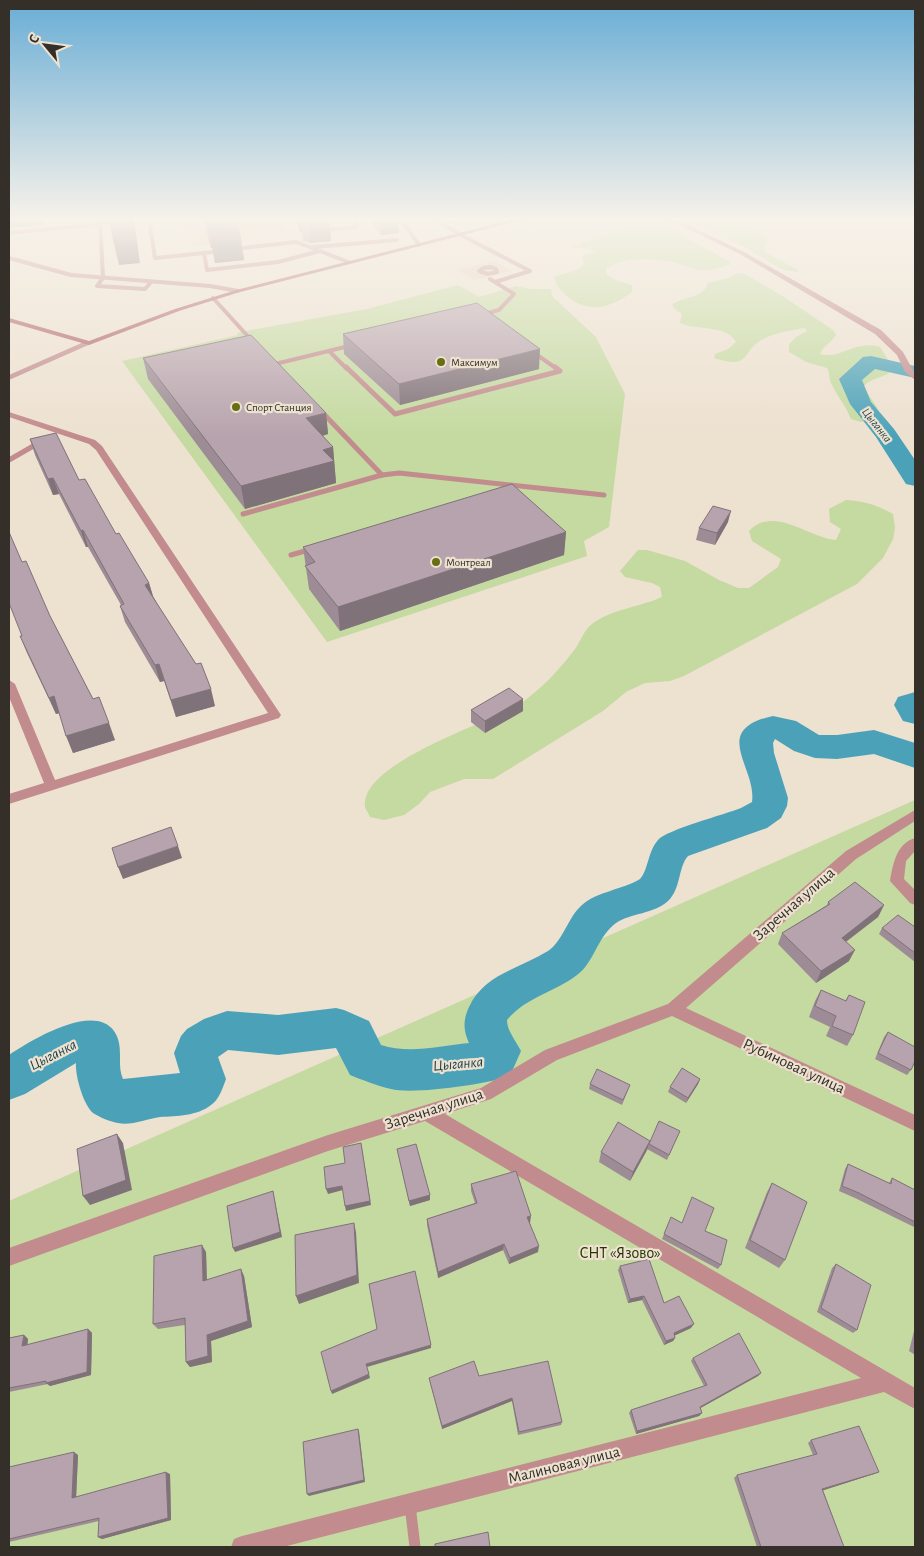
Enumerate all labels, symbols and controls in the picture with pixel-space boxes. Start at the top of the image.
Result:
north arrow [20,20,70,70]
text: С [27,32,43,46]
marker: Максимум [435,356,447,368]
place label: Максимум [451,357,498,368]
marker: Спорт Станция [230,401,242,413]
place label: Спорт Станция [246,402,312,413]
water label: Цыганка [860,405,894,445]
marker: Монтреал [430,556,442,568]
place label: Монтреал [446,557,491,568]
street label: Заречная улица [750,864,838,944]
street label: Рубиновая улица [740,1035,847,1097]
water label: Цыганка [27,1037,79,1073]
water label: Цыганка [432,1054,484,1074]
street label: Заречная улица [383,1086,485,1133]
park label: СНТ «Язово» [579,1245,661,1261]
street label: Малиновая улица [506,1443,622,1488]

